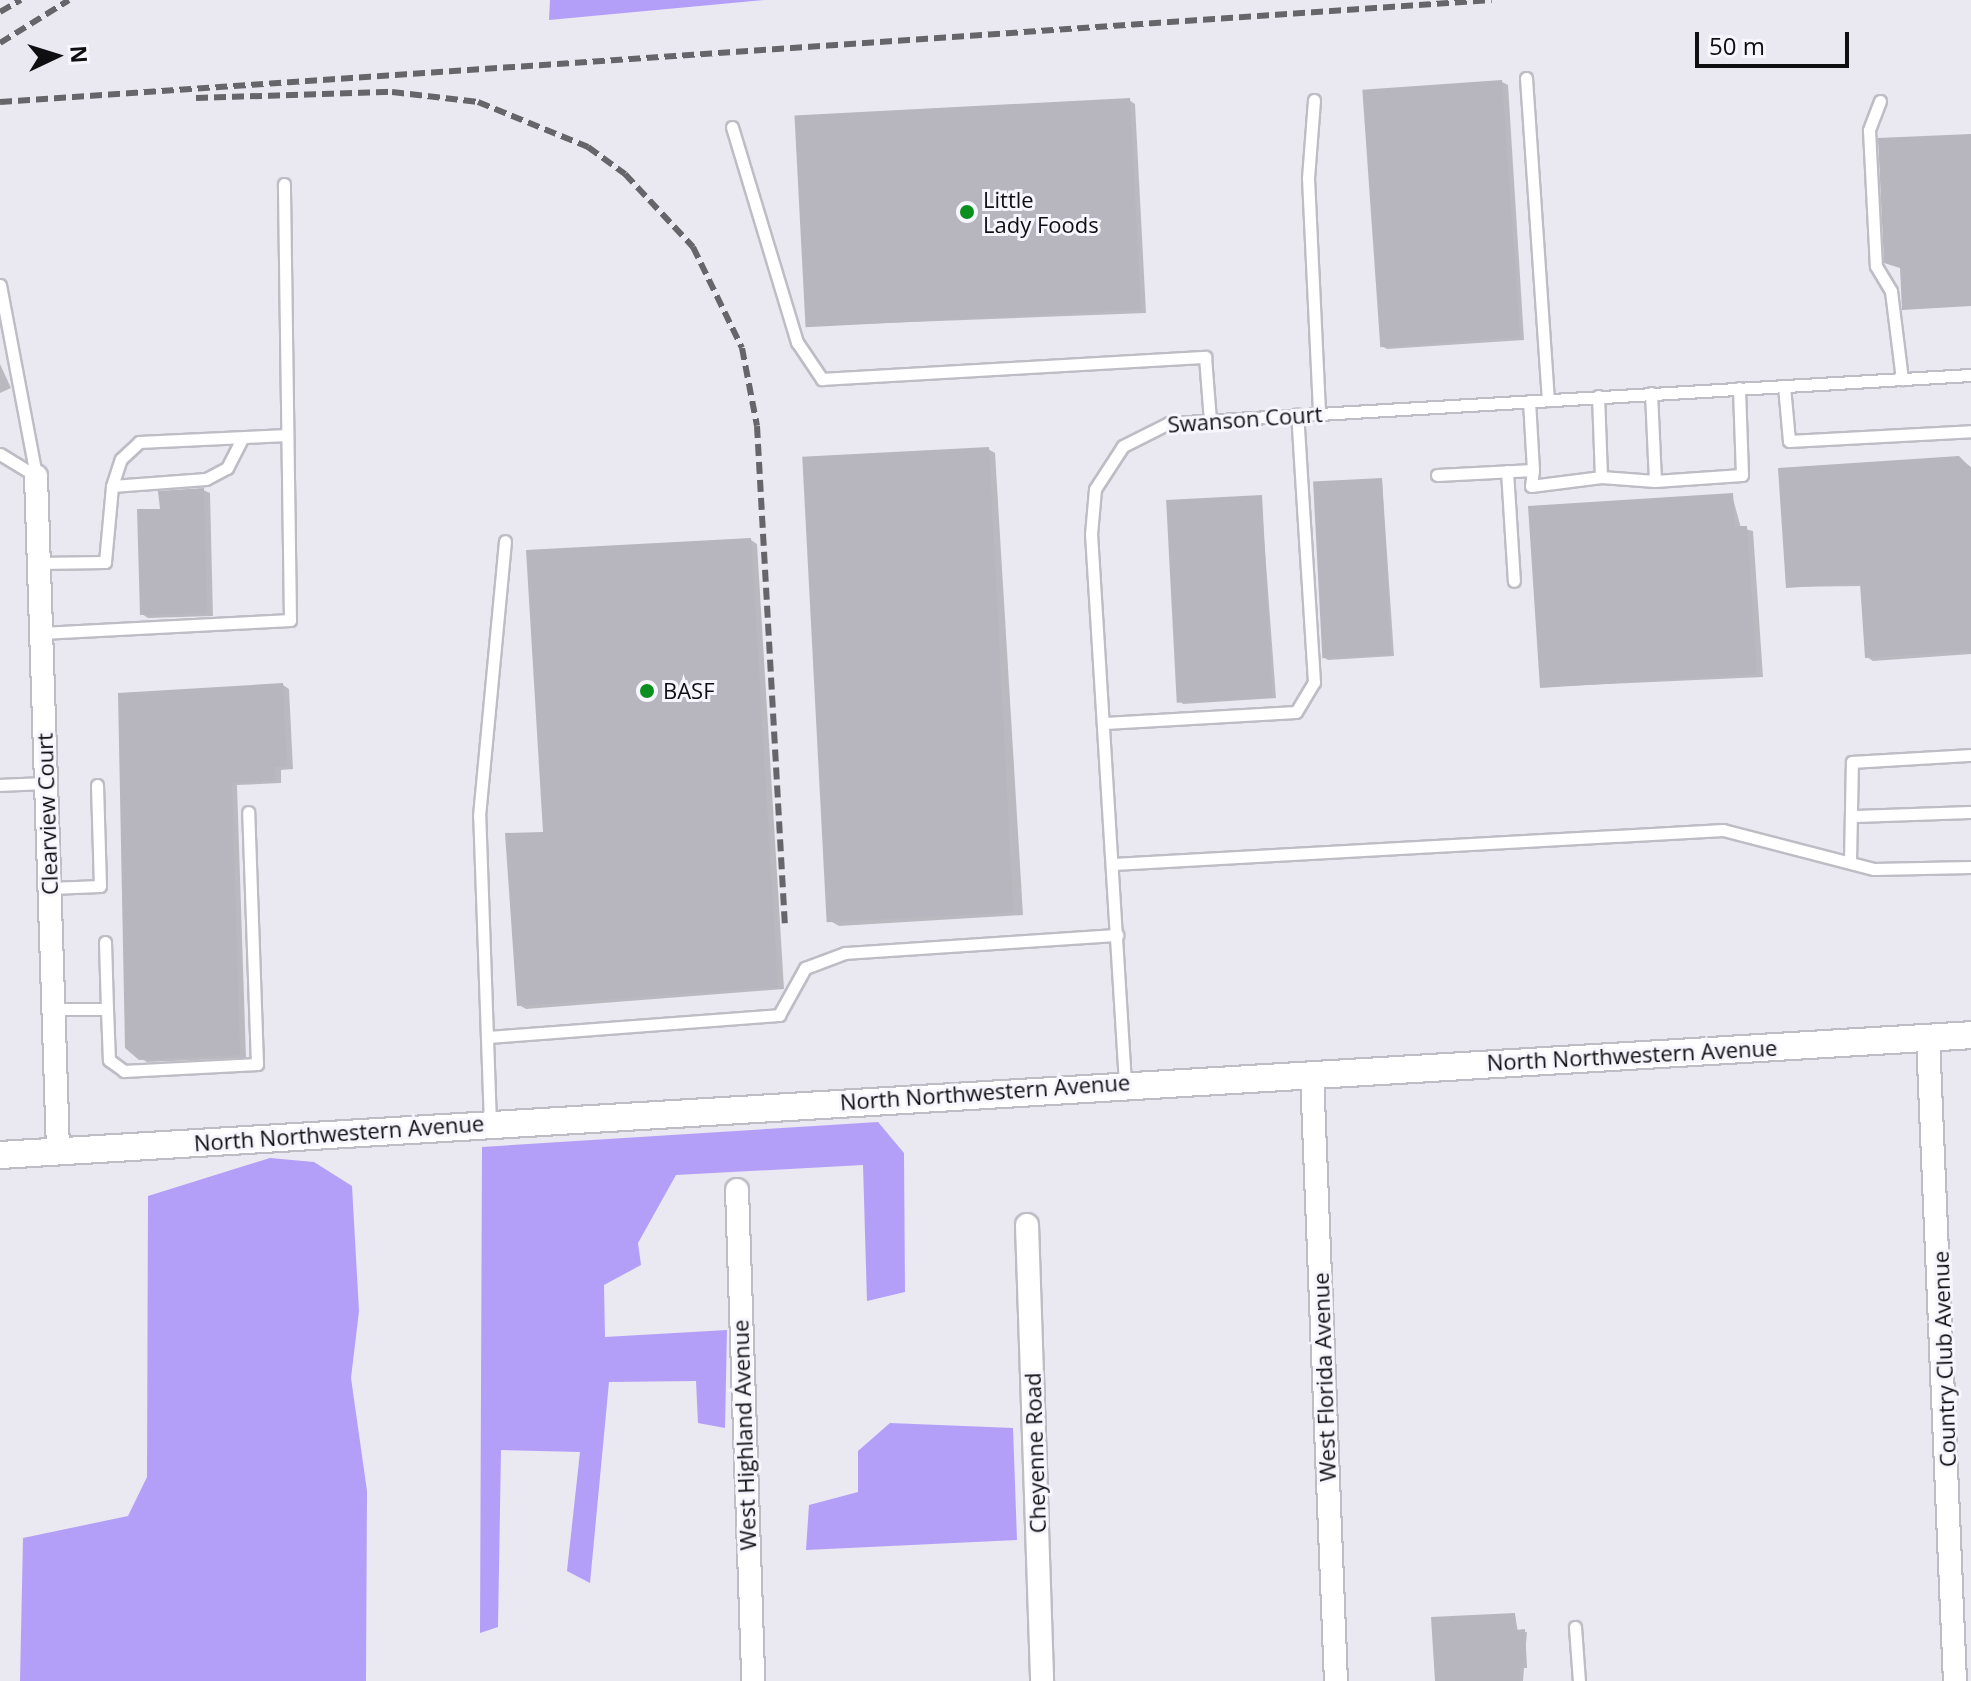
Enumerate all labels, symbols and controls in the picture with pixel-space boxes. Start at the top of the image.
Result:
north arrow [16,16,96,96]
scale bar [1699,16,1853,66]
text: 50 m [1709,29,1765,62]
text: N [64,44,96,64]
place label: Little Lady Foods [983,186,1099,238]
marker: Little Lady Foods [958,203,976,221]
street label: Swanson Court [1167,400,1323,438]
place label: BASF [663,678,715,704]
marker: BASF [638,682,656,700]
street label: Clearview Court [31,733,63,895]
street label: North Northwestern Avenue [1486,1034,1778,1076]
street label: North Northwestern Avenue [839,1069,1131,1115]
street label: North Northwestern Avenue [193,1110,485,1156]
street label: Country Club Avenue [1927,1250,1961,1468]
street label: West Florida Avenue [1307,1272,1341,1482]
street label: West Highland Avenue [727,1319,761,1551]
street label: Cheyenne Road [1019,1372,1051,1534]

